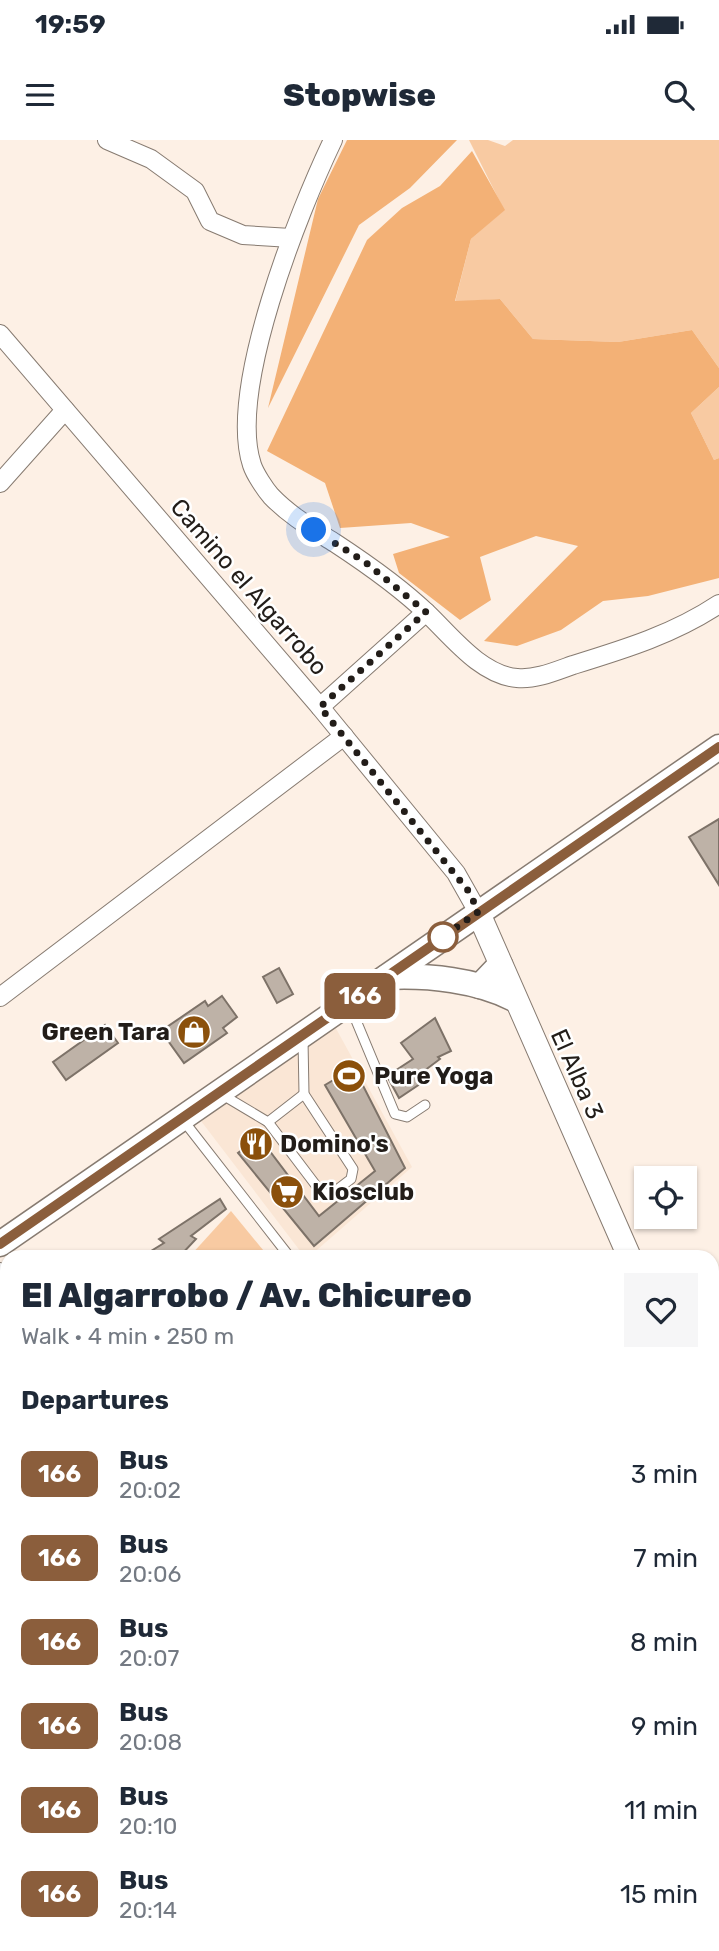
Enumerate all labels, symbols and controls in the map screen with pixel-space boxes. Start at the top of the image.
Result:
text: 19:59 [35,9,106,40]
icon: menu [21,76,59,114]
text: Stopwise [283,76,436,114]
icon: search [660,76,698,114]
street label: Camino el Algarrobo [165,493,333,681]
your location [296,512,331,547]
unlabelled marker [428,922,458,952]
line badge: 166 [320,973,400,1019]
text: 166 [338,982,382,1010]
shop icon: Green Tara [175,1013,213,1051]
place label: Green Tara [41,1018,170,1046]
street label: El Alba 3 [545,1025,609,1123]
sports icon: Pure Yoga [330,1057,368,1095]
place label: Pure Yoga [374,1062,493,1090]
restaurant icon: Domino's [237,1125,275,1163]
place label: Domino's [280,1130,389,1158]
map controls [634,1166,697,1229]
button: locate [634,1166,697,1229]
supermarket icon: Kiosclub [268,1173,306,1211]
place label: Kiosclub [312,1178,414,1206]
button: heart [624,1273,698,1347]
text: El Algarrobo / Av. Chicureo [21,1276,472,1315]
text: Walk · 4 min · 250 m [21,1322,234,1350]
text: Departures [21,1385,169,1416]
text: Bus [119,1445,168,1476]
text: 3 min [631,1459,698,1490]
text: 166 [38,1460,81,1488]
text: 20:02 [119,1476,181,1504]
text: Bus [119,1529,168,1560]
text: 7 min [633,1543,698,1574]
text: 166 [38,1544,81,1572]
text: 20:06 [119,1560,181,1588]
text: Bus [119,1613,168,1644]
text: 8 min [630,1627,698,1658]
text: 166 [38,1628,81,1656]
text: 20:07 [119,1644,179,1672]
text: Bus [119,1697,168,1728]
text: 9 min [631,1711,698,1742]
text: 166 [38,1712,81,1740]
text: 20:08 [119,1728,182,1756]
text: Bus [119,1781,168,1812]
text: 11 min [624,1795,698,1826]
text: 166 [38,1796,81,1824]
text: 20:10 [119,1812,177,1840]
text: Bus [119,1865,168,1896]
text: 15 min [620,1879,698,1910]
text: 166 [38,1880,81,1908]
text: 20:14 [119,1896,177,1924]

